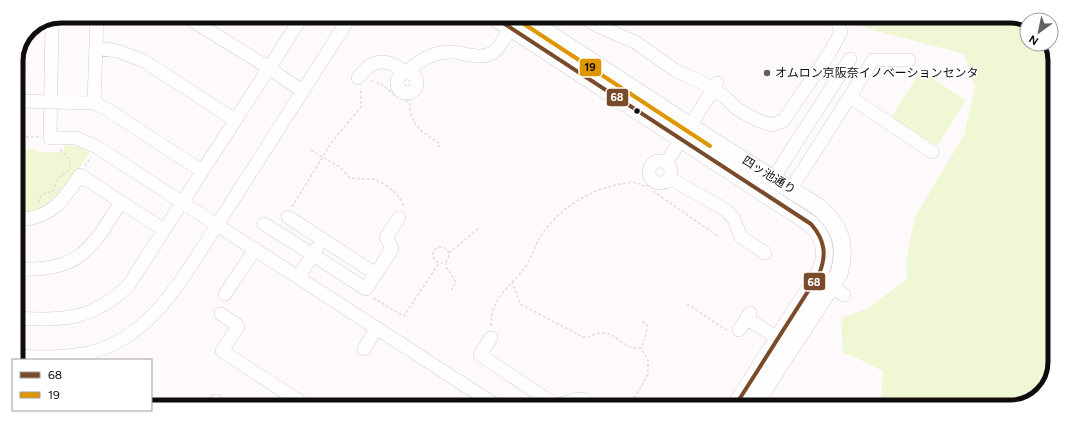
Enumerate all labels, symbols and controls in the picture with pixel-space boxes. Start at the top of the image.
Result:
north arrow [1019,12,1059,52]
text: N [1027,32,1041,48]
line badge: 19 [579,58,602,77]
text: 19 [584,61,596,74]
place label: オムロン京阪奈イノベーションセンタ [775,66,978,80]
marker: オムロン京阪奈イノベーションセンタ [762,68,772,78]
line badge: 68 [606,88,629,107]
text: 68 [610,91,624,104]
unlabelled marker [632,106,642,116]
street label: 四ッ池通り [740,153,798,197]
line badge: 68 [803,272,826,291]
text: 68 [807,276,821,289]
legend [12,359,152,411]
text: 68 [48,368,62,382]
text: 19 [48,388,60,402]

